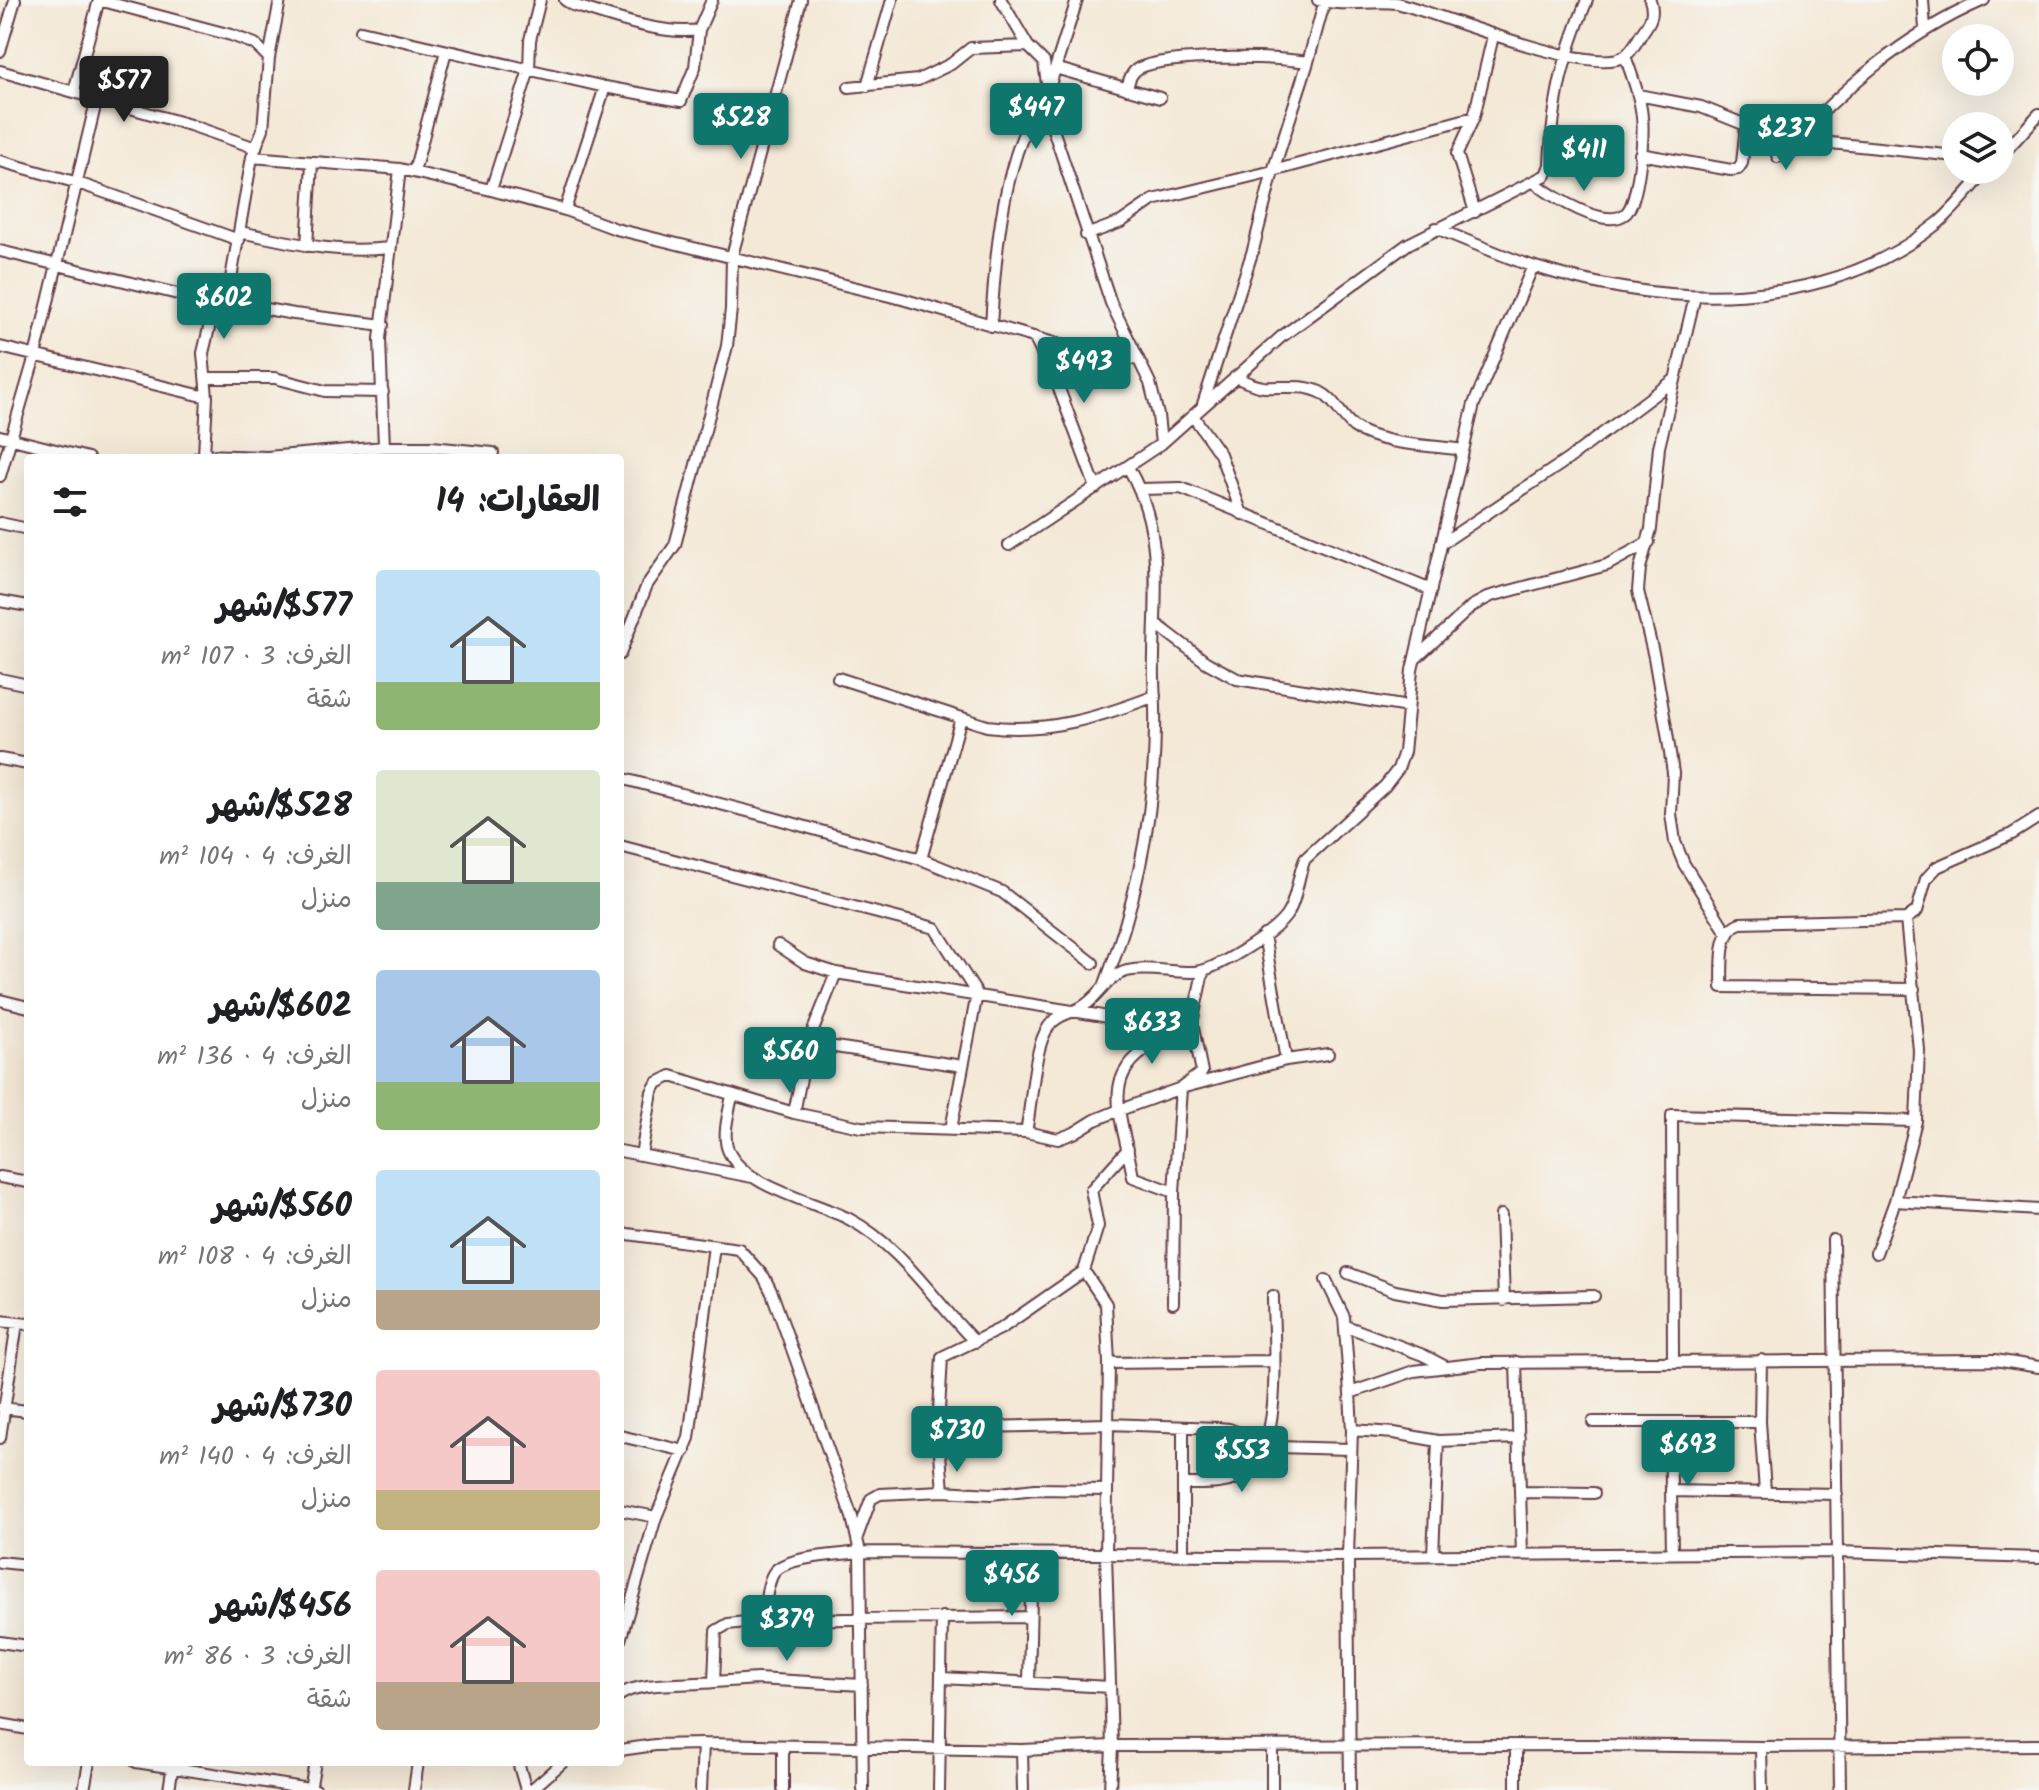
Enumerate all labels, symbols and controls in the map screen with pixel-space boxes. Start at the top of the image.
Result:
map controls [1942,24,2014,184]
button: locate [1942,24,2014,96]
pin: $577 [77,56,171,124]
text: $577 [97,61,151,103]
pin: $447 [989,83,1083,151]
text: $447 [1008,88,1064,130]
pin: $528 [694,93,788,161]
text: $528 [711,98,771,140]
pin: $237 [1739,104,1833,172]
text: $237 [1757,109,1815,151]
button: layers [1942,112,2014,184]
pin: $411 [1537,125,1631,193]
text: $411 [1561,130,1607,172]
pin: $602 [177,273,271,341]
text: $602 [195,278,253,320]
pin: $493 [1037,337,1131,405]
text: $493 [1056,342,1112,384]
text: العقارات: 14 [436,475,600,529]
icon: filters [48,480,92,524]
text: $577/شهر [216,580,352,634]
icon: home [440,602,536,698]
text: الغرف: 3 · 107 m² [161,636,352,678]
text: شقة [307,679,352,721]
text: $528/شهر [209,780,352,834]
icon: home [440,802,536,898]
text: الغرف: 4 · 104 m² [159,836,352,878]
text: منزل [301,879,352,921]
text: $602/شهر [210,980,352,1034]
pin: $633 [1105,998,1199,1066]
icon: home [440,1002,536,1098]
text: $633 [1123,1003,1181,1045]
pin: $560 [743,1027,837,1095]
text: $560 [762,1032,818,1074]
text: الغرف: 4 · 136 m² [157,1036,352,1078]
text: منزل [301,1079,352,1121]
text: $560/شهر [213,1180,352,1234]
icon: home [440,1202,536,1298]
text: الغرف: 4 · 108 m² [158,1236,352,1278]
text: منزل [301,1279,352,1321]
text: $730/شهر [214,1380,352,1434]
icon: home [440,1402,536,1498]
pin: $730 [910,1406,1004,1474]
text: $730 [929,1411,985,1453]
pin: $693 [1641,1420,1735,1488]
text: $693 [1660,1425,1716,1467]
pin: $553 [1195,1426,1289,1494]
text: $553 [1214,1431,1270,1473]
text: الغرف: 4 · 140 m² [159,1436,352,1478]
text: منزل [301,1479,352,1521]
pin: $456 [965,1550,1059,1618]
text: $456 [984,1555,1040,1597]
text: $456/شهر [212,1580,352,1634]
pin: $379 [740,1595,834,1663]
text: $379 [759,1600,815,1642]
icon: home [440,1602,536,1698]
text: الغرف: 3 · 86 m² [164,1636,352,1678]
text: شقة [307,1679,352,1721]

